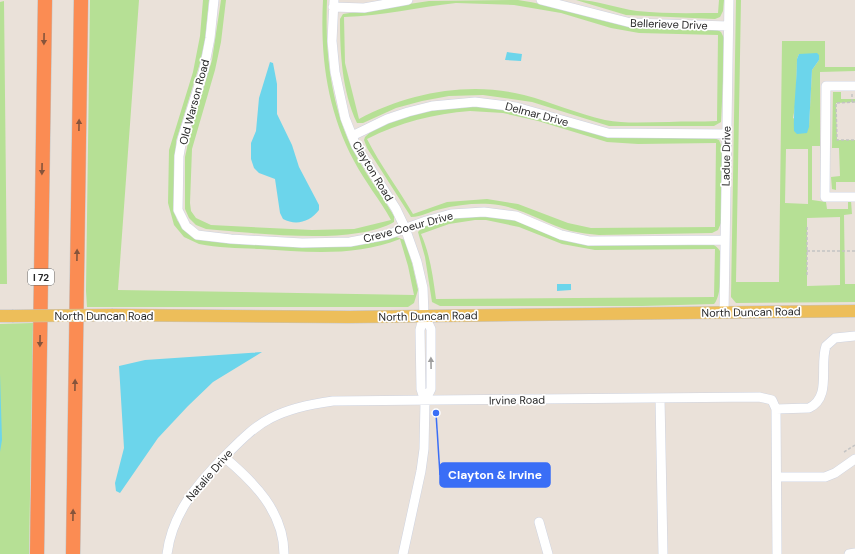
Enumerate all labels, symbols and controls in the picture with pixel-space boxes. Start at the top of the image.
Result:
street label: Bellerieve Drive [630,16,708,32]
one-way arrow [41,33,47,46]
street label: Old Warson Road [176,58,212,146]
street label: Delmar Drive [504,99,570,129]
one-way arrow [76,118,82,131]
street label: Ladue Drive [718,126,734,186]
street label: Clayton Road [350,138,397,204]
one-way arrow [39,163,45,176]
street label: Creve Coeur Drive [362,208,454,246]
one-way arrow [74,248,80,261]
road number: I 72 [28,269,54,285]
street label: North Duncan Road [701,304,801,320]
street label: North Duncan Road [378,308,478,324]
street label: North Duncan Road [54,309,154,323]
one-way arrow [37,335,43,348]
one-way arrow [428,356,434,369]
one-way arrow [72,378,78,391]
street label: Irvine Road [489,393,545,407]
street label: Natalie Drive [183,446,235,504]
callout: Clayton & Irvine [440,463,550,487]
text: Clayton & Irvine [448,467,542,483]
one-way arrow [70,508,76,521]

